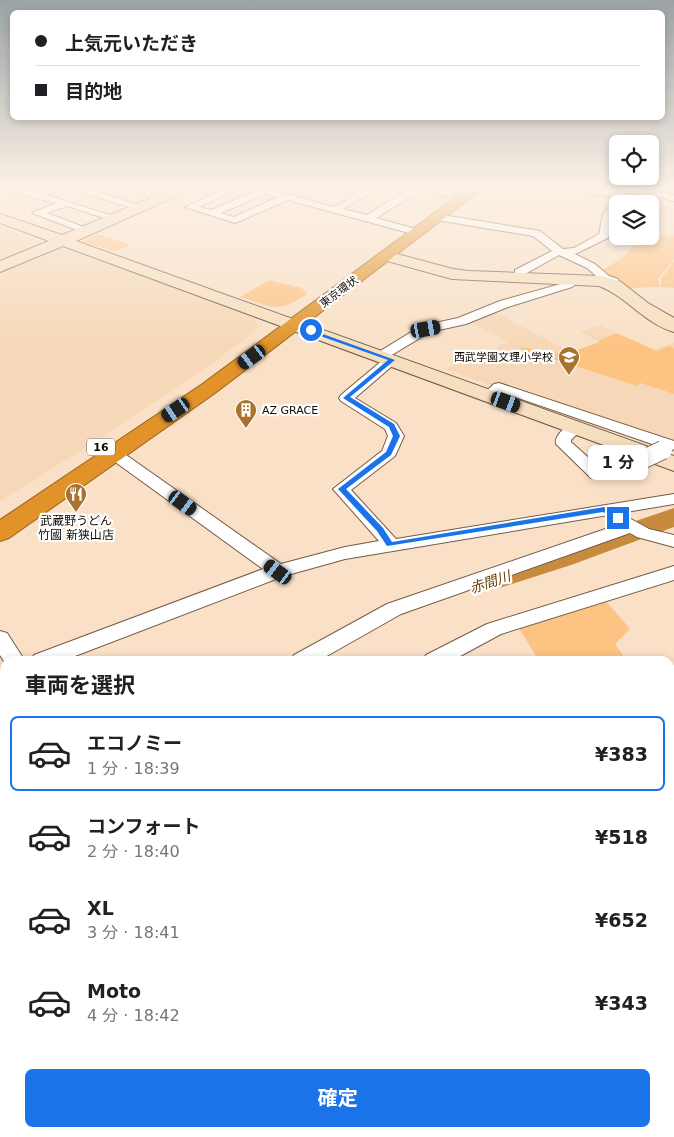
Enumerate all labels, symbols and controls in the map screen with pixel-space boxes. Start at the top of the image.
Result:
text: 上気元いただき [65,32,198,54]
text: 目的地 [65,80,122,102]
map controls [609,135,659,245]
button: locate [609,135,659,185]
button: layers [609,195,659,245]
street label: 東京環状 [318,273,361,310]
route start [300,319,322,341]
car [409,319,442,339]
car [235,342,268,372]
school or university icon: 西武学園文理小学校 [557,345,581,376]
place label: 西武学園文理小学校 [454,351,553,364]
car [489,390,522,414]
car [159,395,192,425]
building icon: AZ GRACE [234,398,258,429]
place label: AZ GRACE [262,404,318,417]
road number: 16 [87,438,115,456]
callout: 1 分 [588,446,648,480]
text: 1 分 [602,453,634,472]
restaurant icon: 武蔵野うどん 竹國 新狭山店 [64,482,88,513]
car [166,488,199,518]
route end [607,507,629,529]
place label: 武蔵野うどん 竹國 新狭山店 [38,514,114,542]
car [261,557,294,587]
water label: 赤間川 [468,567,514,596]
text: 車両を選択 [25,673,135,698]
icon: car [27,731,72,776]
text: エコノミー [87,732,182,754]
text: ¥383 [595,743,648,765]
text: 1 分 · 18:39 [87,759,180,778]
icon: car [27,814,72,859]
text: コンフォート [87,815,200,837]
text: ¥518 [595,826,648,848]
text: 2 分 · 18:40 [87,842,180,861]
icon: car [27,897,72,942]
text: XL [87,897,114,919]
text: ¥652 [595,909,648,931]
text: 3 分 · 18:41 [87,923,180,942]
icon: car [27,980,72,1025]
text: Moto [87,980,141,1002]
text: ¥343 [595,992,648,1014]
text: 4 分 · 18:42 [87,1006,180,1025]
button: 確定 [25,1069,650,1127]

